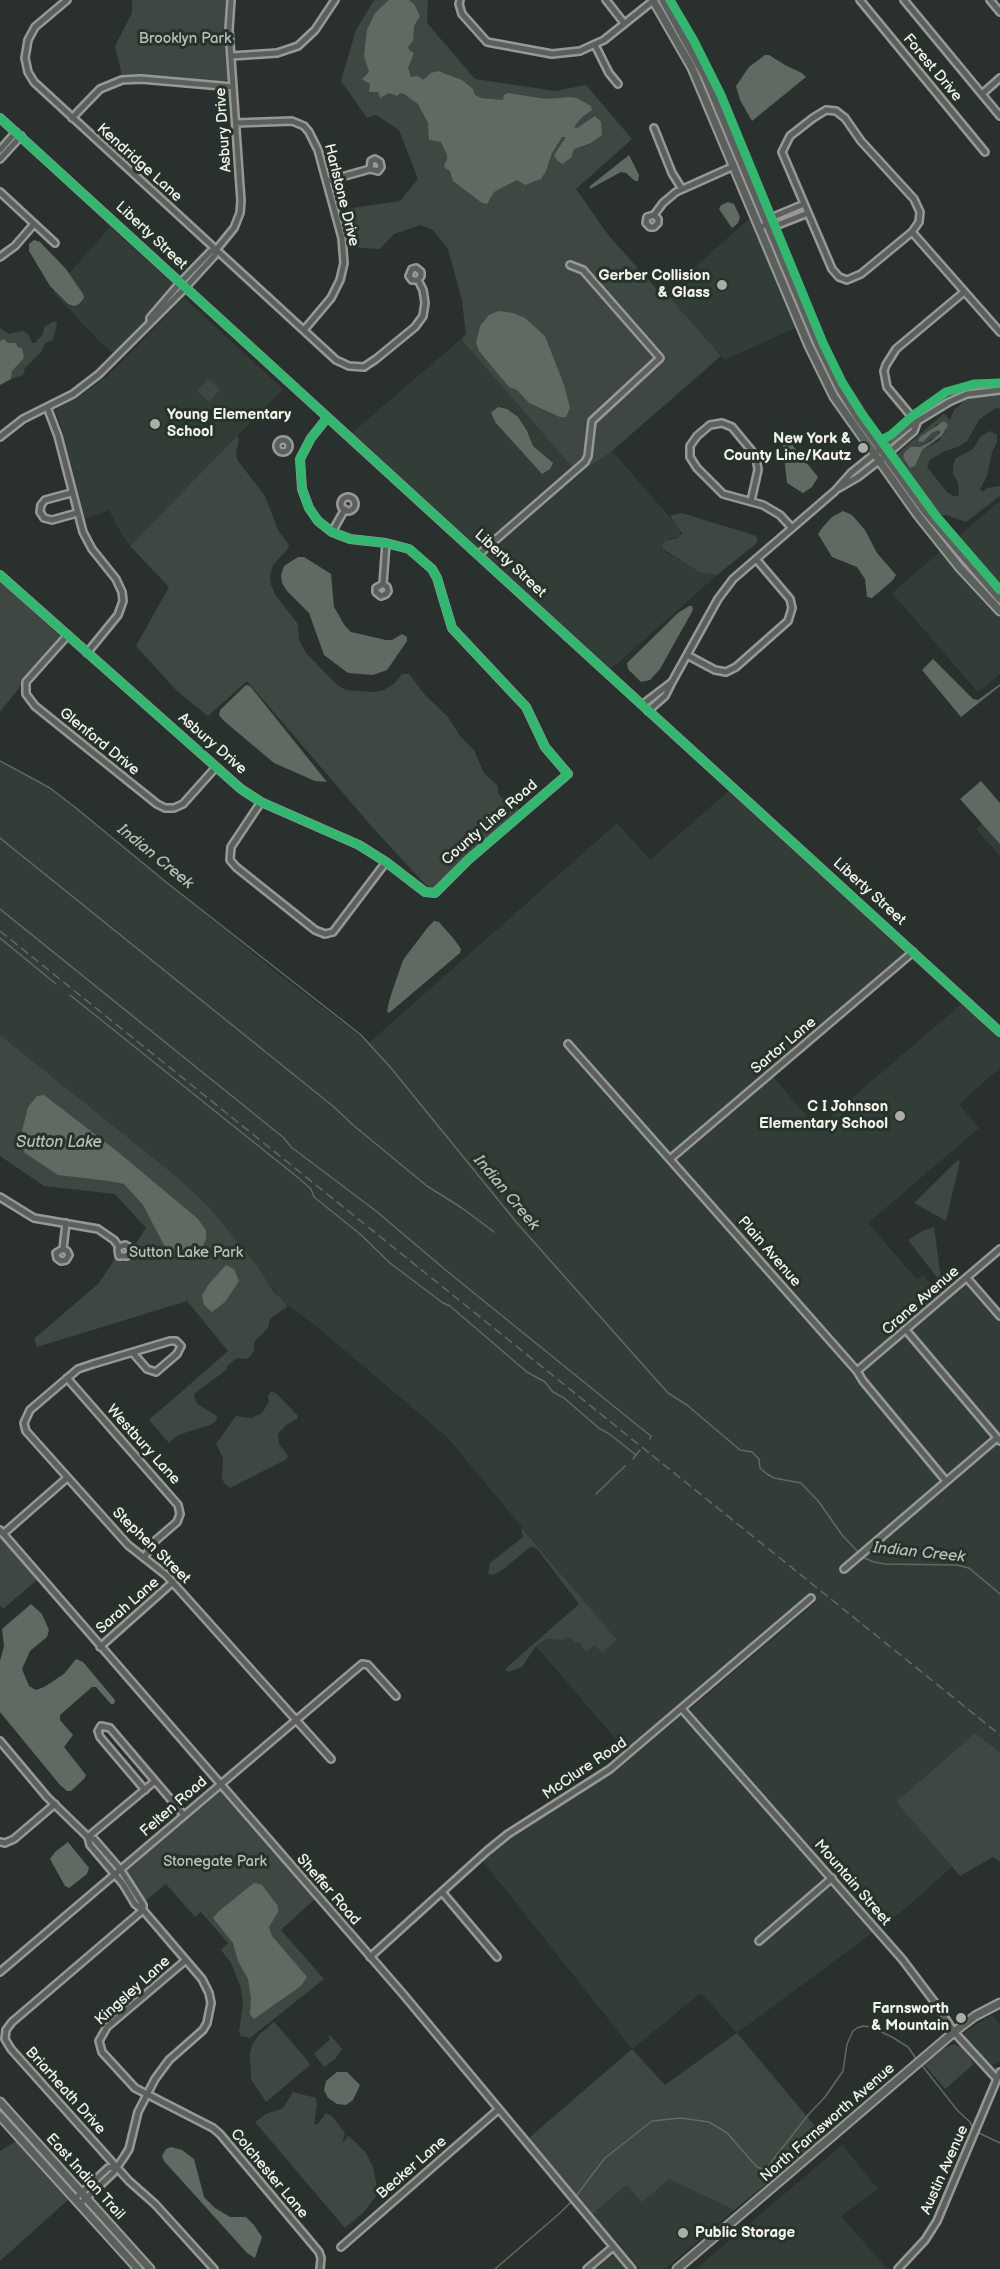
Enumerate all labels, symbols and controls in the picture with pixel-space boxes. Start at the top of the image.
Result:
park label: Brooklyn Park [139,30,231,48]
street label: Forest Drive [899,31,965,105]
street label: Asbury Drive [212,87,236,173]
street label: Kendridge Lane [93,120,185,206]
street label: Harlstone Drive [320,142,362,248]
street label: Liberty Street [111,198,191,274]
place label: Gerber Collision & Glass [599,267,710,302]
marker: Gerber Collision & Glass [715,278,729,292]
place label: Young Elementary School [167,406,291,441]
marker: Young Elementary School [148,417,162,431]
place label: New York & County Line/Kautz [724,430,851,465]
marker: New York & County Line/Kautz [856,441,870,455]
street label: Liberty Street [470,526,550,602]
street label: Glenford Drive [55,704,143,780]
street label: Asbury Drive [174,709,250,779]
street label: County Line Road [438,776,542,870]
water label: Indian Creek [113,820,197,894]
street label: Liberty Street [829,855,909,929]
street label: Sartor Lane [748,1014,820,1078]
place label: C I Johnson Elementary School [759,1098,888,1133]
marker: C I Johnson Elementary School [893,1109,907,1123]
water label: Sutton Lake [16,1133,102,1153]
water label: Indian Creek [469,1151,543,1235]
street label: Plain Avenue [733,1213,805,1291]
park label: Sutton Lake Park [129,1244,243,1262]
street label: Crane Avenue [879,1263,963,1339]
street label: Westbury Lane [102,1401,184,1489]
street label: Stephen Street [108,1504,194,1588]
water label: Indian Creek [872,1539,966,1567]
street label: Sarah Lane [93,1574,163,1638]
street label: McClure Road [540,1734,630,1804]
street label: Felten Road [137,1773,211,1841]
street label: Mountain Street [810,1836,894,1930]
street label: Sheffer Road [292,1851,364,1929]
park label: Stonegate Park [163,1853,267,1871]
street label: Kingsley Lane [92,1953,174,2029]
place label: Farnsworth & Mountain [871,2000,949,2035]
marker: Farnsworth & Mountain [954,2011,968,2025]
street label: Briarheath Drive [21,2044,109,2138]
street label: North Farnsworth Avenue [757,2060,899,2186]
street label: Austin Avenue [917,2123,973,2217]
street label: Colchester Lane [226,2125,312,2223]
street label: East Indian Trail [42,2130,128,2224]
street label: Becker Lane [373,2133,451,2203]
place label: Public Storage [695,2224,795,2242]
marker: Public Storage [676,2226,690,2240]

